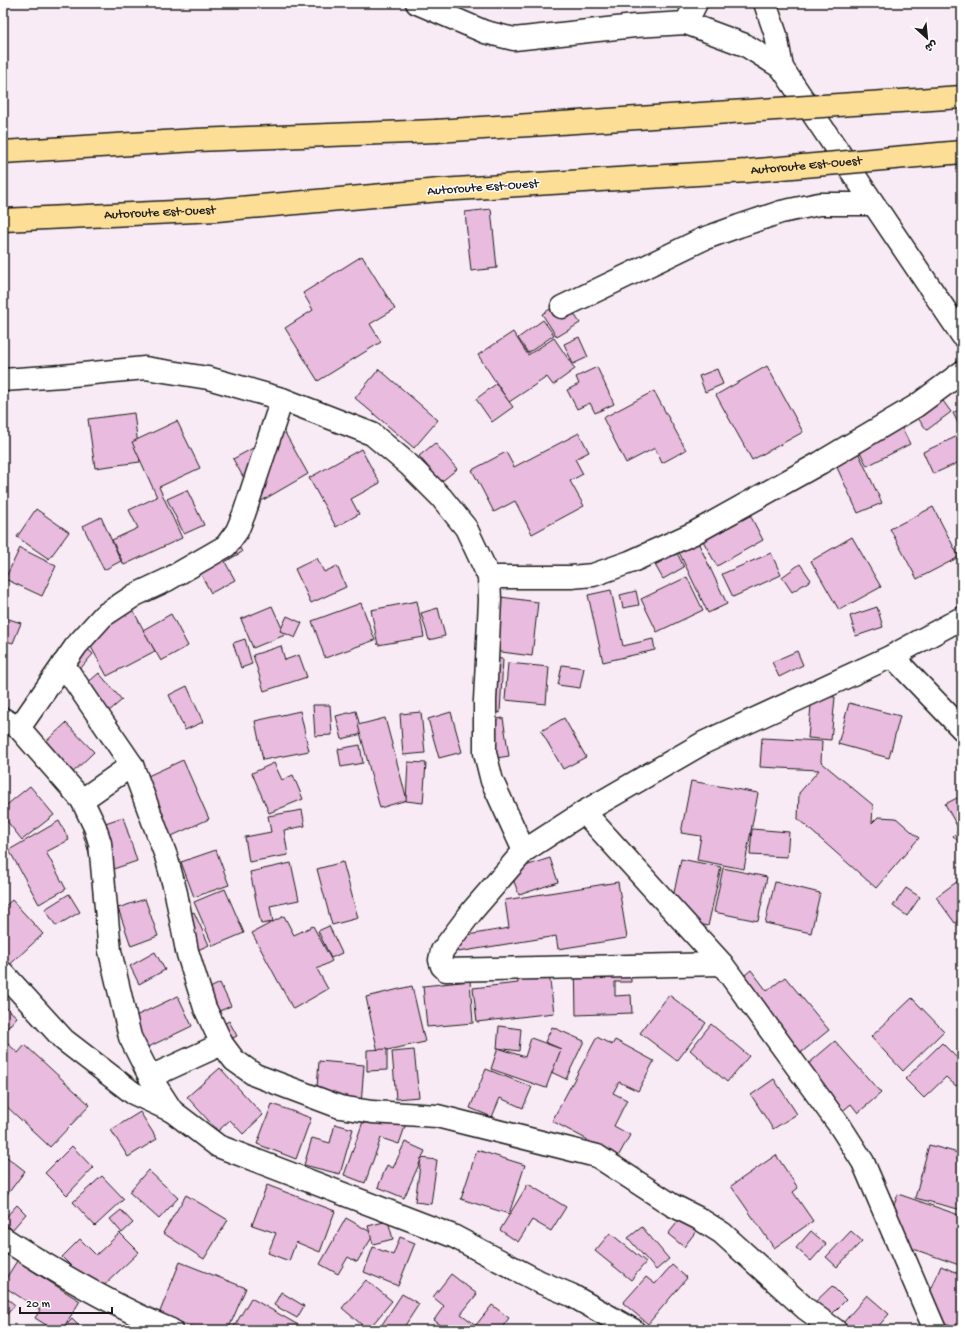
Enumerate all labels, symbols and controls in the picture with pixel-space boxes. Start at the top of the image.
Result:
north arrow [907,18,947,58]
text: ش [923,37,939,53]
street label: Autoroute Est-Ouest [750,153,864,178]
street label: Autoroute Est-Ouest [427,177,541,199]
street label: Autoroute Est-Ouest [104,202,218,223]
scale bar [20,1289,112,1315]
text: 20 m [26,1298,51,1312]

